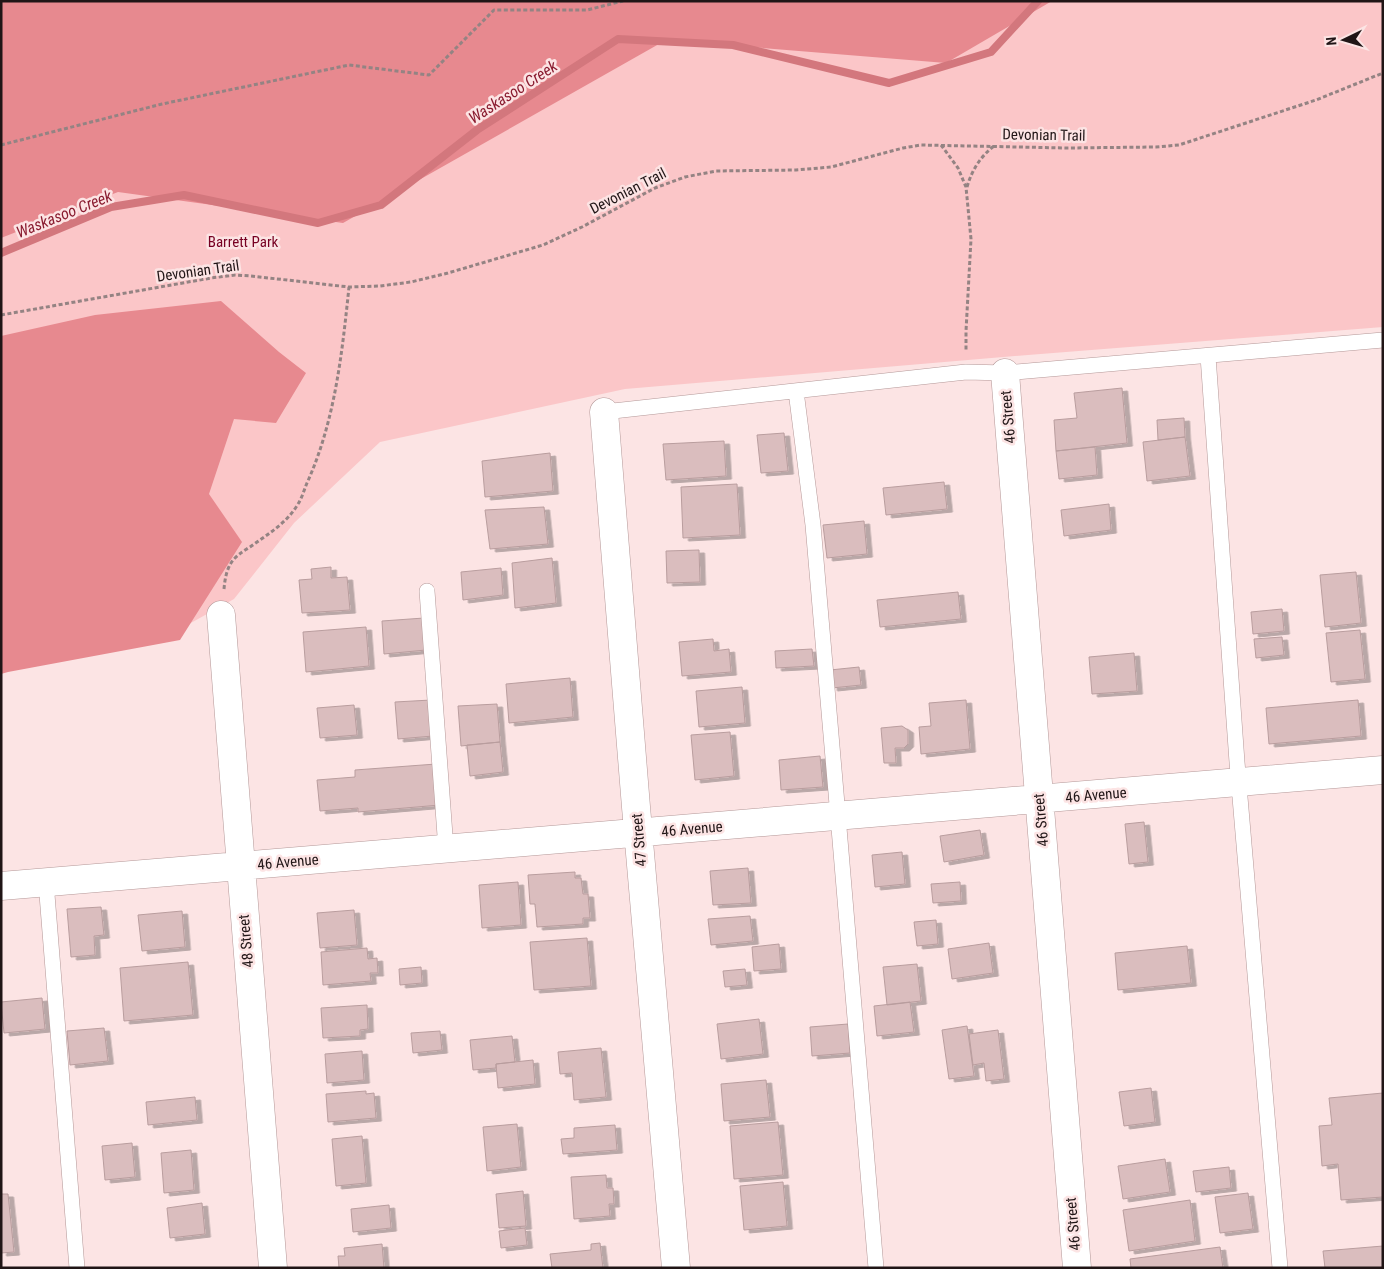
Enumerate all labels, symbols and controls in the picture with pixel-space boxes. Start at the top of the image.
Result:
north arrow [1319,15,1369,65]
text: N [1323,36,1339,46]
water label: Waskasoo Creek [465,56,562,128]
street label: Devonian Trail [1002,125,1086,145]
street label: Devonian Trail [587,164,669,218]
water label: Waskasoo Creek [13,186,116,242]
park label: Barrett Park [208,233,278,251]
street label: Devonian Trail [156,256,240,286]
street label: 46 Street [997,390,1019,444]
street label: 46 Avenue [1065,783,1127,807]
street label: 46 Street [1030,793,1052,847]
street label: 47 Street [628,813,650,867]
street label: 46 Avenue [661,817,723,841]
street label: 46 Avenue [257,850,319,874]
street label: 48 Street [235,914,257,968]
street label: 46 Street [1062,1197,1084,1251]

